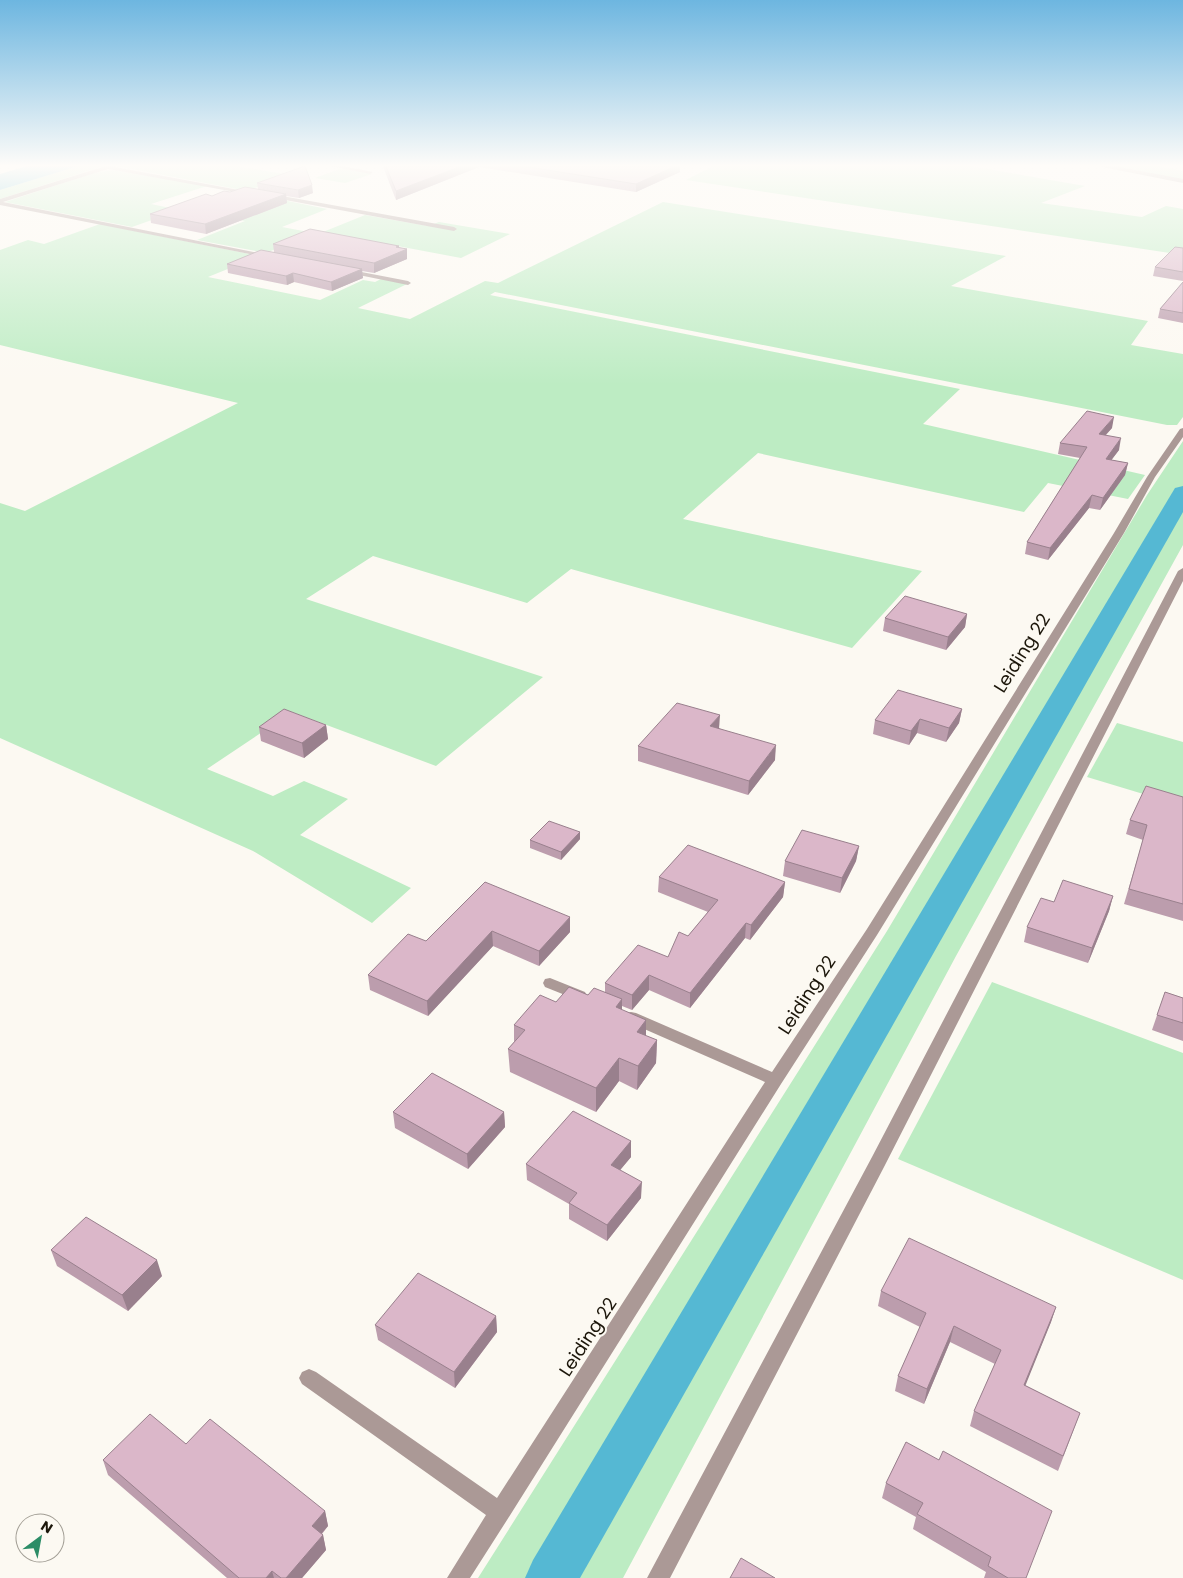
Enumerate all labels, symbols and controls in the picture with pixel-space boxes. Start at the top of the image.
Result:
street label: Leiding 22 [987,608,1056,697]
street label: Leiding 22 [772,951,841,1039]
street label: Leiding 22 [553,1293,622,1381]
north arrow [15,1513,65,1563]
text: N [37,1516,57,1538]

